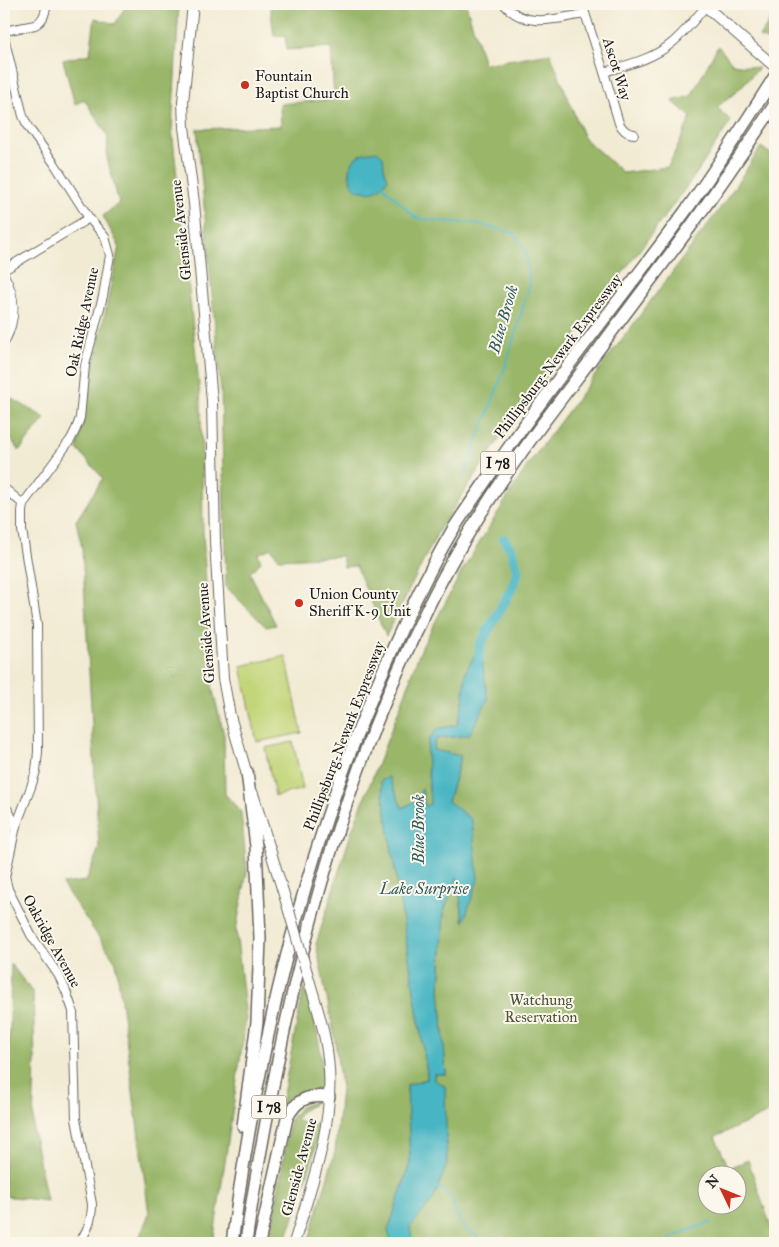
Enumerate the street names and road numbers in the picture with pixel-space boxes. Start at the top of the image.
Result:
street label: Ascot Way [599,34,635,104]
street label: Glenside Avenue [167,179,195,281]
street label: Oak Ridge Avenue [62,266,102,378]
street label: Phillipsburg-Newark Expressway [490,269,626,442]
road number: I 78 [480,452,516,474]
street label: Glenside Avenue [194,582,218,684]
street label: Phillipsburg-Newark Expressway [300,638,389,833]
street label: Oakridge Avenue [19,891,85,991]
road number: I 78 [252,1096,286,1118]
street label: Glenside Avenue [277,1116,321,1218]

